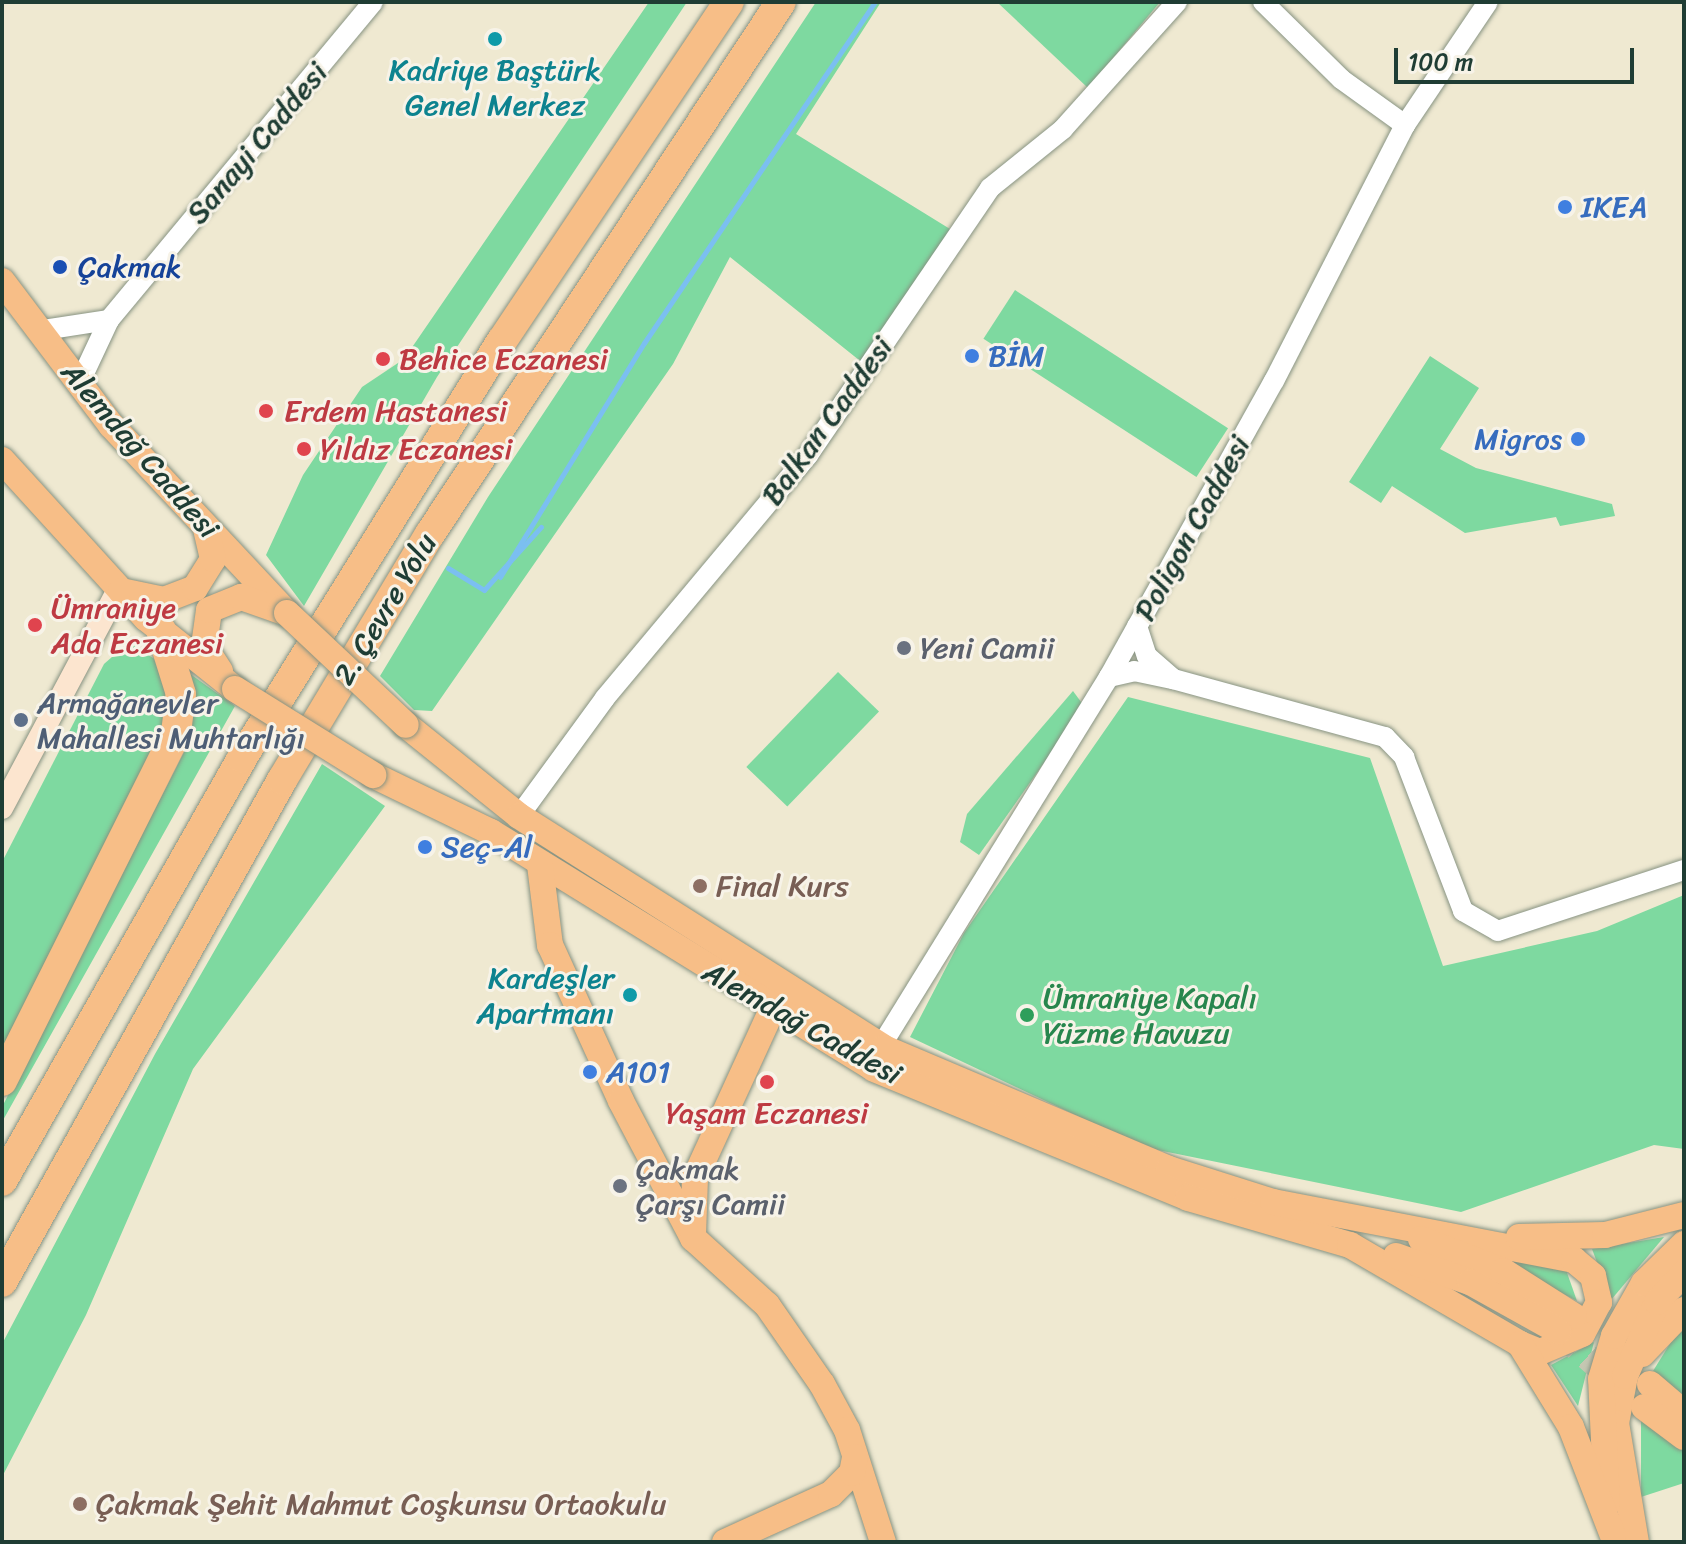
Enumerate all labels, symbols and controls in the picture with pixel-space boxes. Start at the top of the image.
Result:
marker: Kadriye Baştürk Genel Merkez [486,30,504,48]
scale bar [1398,32,1638,82]
text: 100 m [1408,41,1473,83]
place label: Kadriye Baştürk Genel Merkez [389,52,601,122]
street label: Sanayi Caddesi [180,56,334,230]
place label: IKEA [1581,189,1647,225]
marker: IKEA [1556,198,1574,216]
place label: Çakmak [78,249,182,285]
marker: Çakmak [49,256,71,278]
street label: Balkan Caddesi [754,330,900,512]
place label: BİM [988,338,1044,374]
place label: Behice Eczanesi [399,341,609,377]
marker: BİM [963,347,981,365]
marker: Behice Eczanesi [374,350,392,368]
street label: Alemdağ Caddesi [54,354,226,546]
place label: Erdem Hastanesi [284,393,506,429]
marker: Erdem Hastanesi [255,400,277,422]
place label: Migros [1474,421,1562,457]
street label: Poligon Caddesi [1126,429,1258,627]
marker: Migros [1569,430,1587,448]
place label: Yıldız Eczanesi [320,431,513,467]
marker: Yıldız Eczanesi [295,440,313,458]
street label: 2. Çevre Yolu [326,526,444,692]
place label: Ümraniye Ada Eczanesi [51,590,224,660]
marker: Ümraniye Ada Eczanesi [26,616,44,634]
place label: Yeni Camii [920,630,1054,666]
marker: Yeni Camii [895,639,913,657]
place label: Armağanevler Mahallesi Muhtarlığı [37,685,306,756]
marker: Armağanevler Mahallesi Muhtarlığı [12,711,30,729]
place label: Seç-Al [441,829,532,865]
marker: Seç-Al [416,838,434,856]
place label: Final Kurs [716,868,849,904]
marker: Final Kurs [691,877,709,895]
street label: Alemdağ Caddesi [696,953,908,1093]
place label: Kardeşler Apartmanı [476,960,614,1030]
place label: Ümraniye Kapalı Yüzme Havuzu [1043,980,1257,1050]
marker: Kardeşler Apartmanı [621,986,639,1004]
marker: Ümraniye Kapalı Yüzme Havuzu [1018,1006,1036,1024]
place label: A101 [606,1054,670,1090]
marker: A101 [581,1063,599,1081]
marker: Yaşam Eczanesi [758,1073,776,1091]
place label: Yaşam Eczanesi [666,1095,868,1131]
place label: Çakmak Çarşı Camii [636,1151,785,1222]
marker: Çakmak Çarşı Camii [611,1177,629,1195]
place label: Çakmak Şehit Mahmut Coşkunsu Ortaokulu [96,1486,665,1522]
marker: Çakmak Şehit Mahmut Coşkunsu Ortaokulu [71,1495,89,1513]

